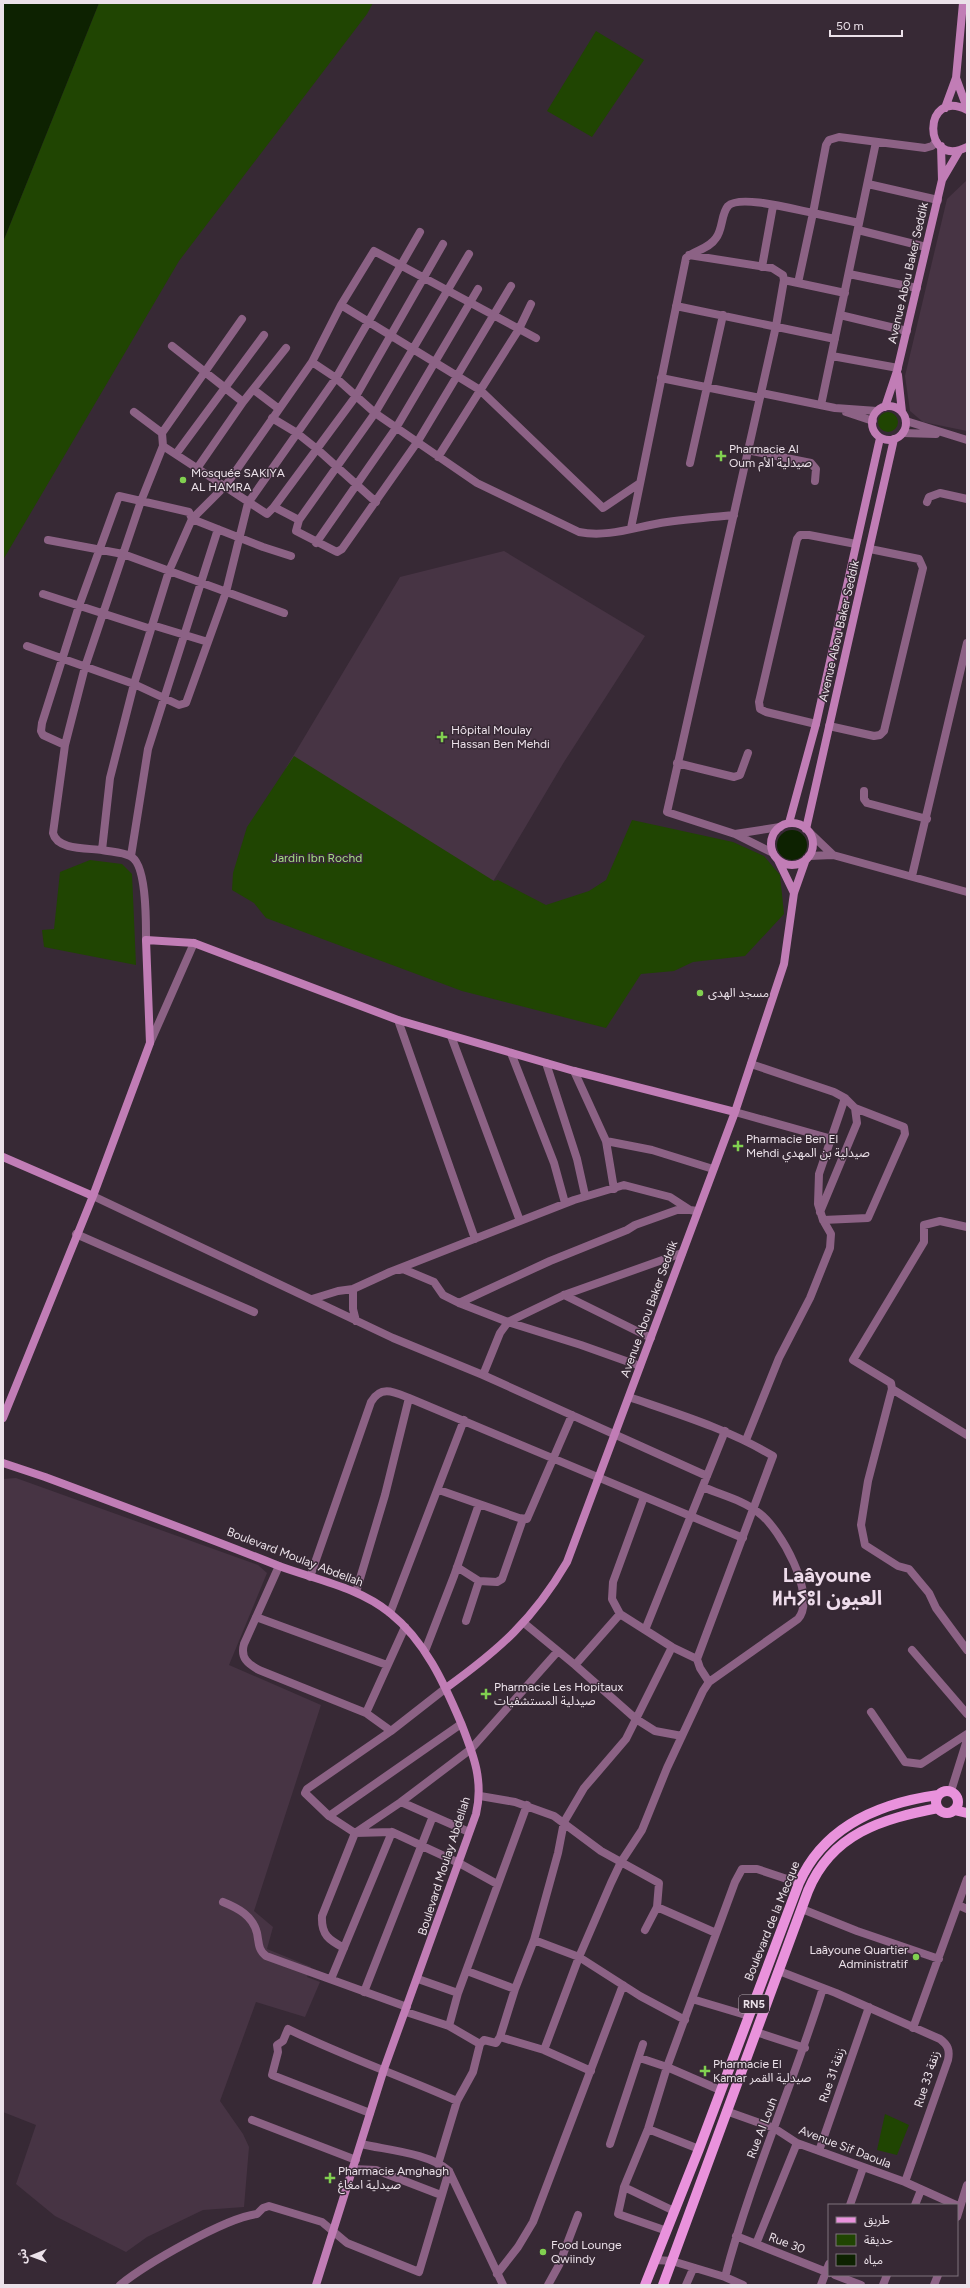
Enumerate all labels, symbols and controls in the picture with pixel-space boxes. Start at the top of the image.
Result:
scale bar [830,12,902,38]
text: 50 m [836,19,864,33]
street label: Avenue Abou Baker Seddik [885,201,931,345]
place label: Pharmacie Al Oum صيدلية الأم [729,442,812,472]
marker: Pharmacie Al Oum صيدلية الأم [716,451,726,461]
place label: Mosquée SAKIYA AL HAMRA [191,466,285,494]
marker: Mosquée SAKIYA AL HAMRA [178,475,188,485]
street label: Avenue Abou Baker Seddik [816,559,862,703]
place label: Hôpital Moulay Hassan Ben Mehdi [451,723,550,751]
marker: Hôpital Moulay Hassan Ben Mehdi [436,731,448,743]
park label: Jardin Ibn Rochd [272,851,362,865]
place label: مسجد الهدى [708,986,769,1000]
marker: مسجد الهدى [695,988,705,998]
place label: Pharmacie Ben El Mehdi صيدلية بن المهدي [746,1132,870,1163]
marker: Pharmacie Ben El Mehdi صيدلية بن المهدي [733,1141,743,1151]
street label: Avenue Abou Baker Seddik [618,1238,680,1379]
street label: Boulevard Moulay Abdellah [225,1525,365,1590]
district label: Laâyoune ⵍⵄⵢⵓⵏ العيون [772,1563,882,1610]
place label: Pharmacie Les Hopitaux صيدلية المستشفيات [494,1680,623,1708]
marker: Pharmacie Les Hopitaux صيدلية المستشفيات [481,1689,491,1699]
street label: Boulevard Moulay Abdellah [415,1795,473,1937]
street label: Boulevard de la Mecque [742,1859,803,1983]
place label: Laâyoune Quartier Administratif [809,1943,909,1971]
marker: Laâyoune Quartier Administratif [911,1952,921,1962]
road number: RN5 [739,1995,769,2013]
street label: Rue 31 زنقة [816,2046,848,2104]
street label: Rue 33 زنقة [911,2049,943,2109]
place label: Pharmacie El Kamar صيدلية القمر [713,2057,812,2085]
marker: Pharmacie El Kamar صيدلية القمر [700,2066,710,2076]
street label: Rue Al Louh [744,2095,780,2160]
street label: Avenue Sif Daoula [797,2123,893,2171]
place label: Pharmacie Amghagh صيدلية امغاغ [338,2164,449,2194]
marker: Pharmacie Amghagh صيدلية امغاغ [325,2173,335,2183]
legend [828,2204,958,2276]
text: طريق [864,2213,890,2228]
street label: Rue 30 [767,2230,808,2256]
text: حديقة [864,2233,893,2247]
north arrow [12,2236,52,2276]
place label: Food Lounge Qwiindy [551,2238,622,2266]
marker: Food Lounge Qwiindy [538,2247,548,2257]
text: ش [16,2249,29,2264]
text: مياه [864,2253,883,2267]

